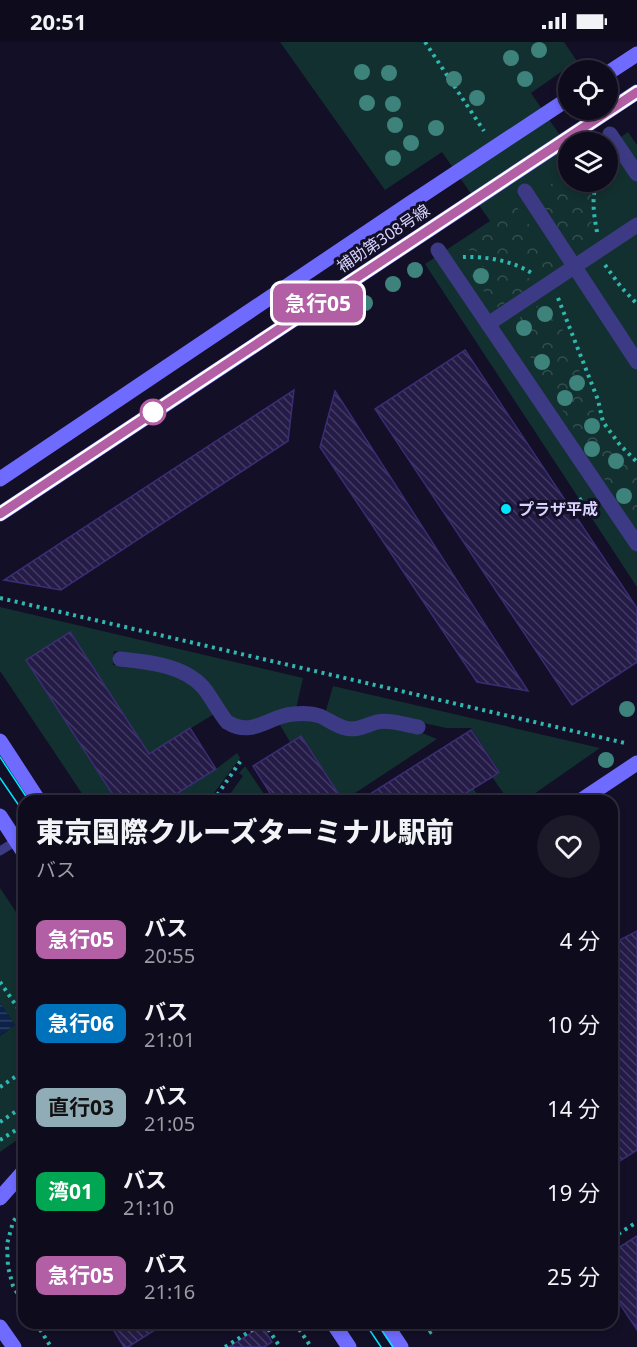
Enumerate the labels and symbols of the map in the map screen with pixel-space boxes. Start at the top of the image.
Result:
street label: 補助第308号線 [332,199,434,277]
line badge: 急行05 [276,284,360,322]
unlabelled marker [140,399,166,425]
place label: プラザ平成 [518,498,598,520]
marker: プラザ平成 [499,502,513,516]

